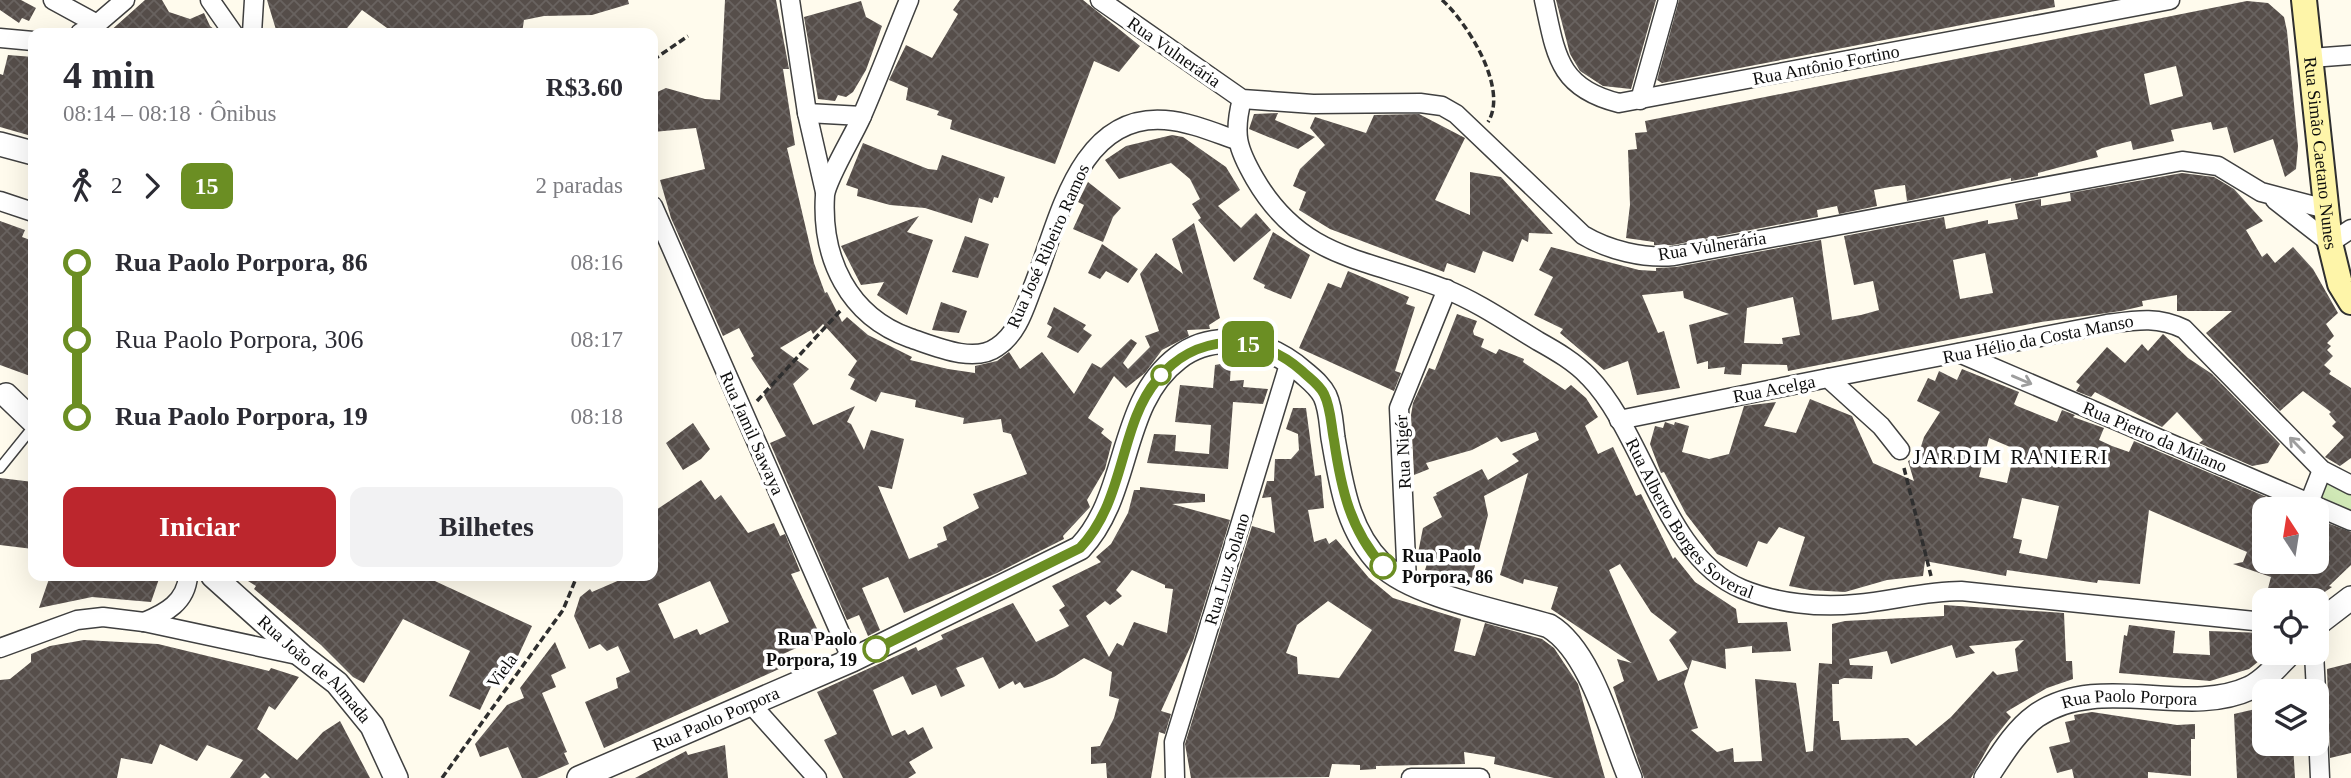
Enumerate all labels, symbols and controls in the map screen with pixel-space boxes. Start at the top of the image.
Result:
street label: Rua Vulnerária [1124,13,1224,91]
street label: Rua Antônio Fortino [1751,41,1901,89]
text: 4 min [63,54,155,96]
street label: Rua Simão Caetano Nunes [2300,56,2341,252]
text: R$3.60 [546,73,623,102]
text: 08:14 – 08:18 · Ônibus [63,101,276,126]
street label: Rua José Ribeiro Ramos [1003,161,1093,331]
icon: walk [63,167,101,205]
icon: forward [133,167,171,205]
text: 2 [111,173,123,198]
text: 15 [195,173,219,199]
text: 2 paradas [536,173,623,198]
street label: Rua Vulnerária [1657,228,1767,264]
text: Rua Paolo Porpora, 86 [115,248,368,277]
text: 08:16 [571,250,623,275]
street label: Rua Hélio da Costa Manso [1941,311,2135,367]
line badge: 15 [1216,321,1280,367]
text: Rua Paolo Porpora, 306 [115,325,363,354]
text: 08:17 [571,327,623,352]
text: 15 [1236,331,1260,357]
unlabelled marker [1151,365,1171,385]
street label: Rua Jamil Sawaya [716,368,788,498]
street label: Rua Acelga [1731,371,1817,407]
one-way arrow [2011,374,2032,387]
street label: Rua Pietro da Milano [2080,398,2230,476]
text: Rua Paolo Porpora, 19 [115,402,368,431]
text: 08:18 [571,404,623,429]
street label: Rua Nigér [1391,414,1415,490]
street label: Rua Alberto Borges Soveral [1622,435,1756,603]
one-way arrow [2288,437,2305,454]
district label: JARDIM RANIERI [1913,445,2109,469]
button: Iniciar [63,487,336,567]
button: Bilhetes [350,487,623,567]
north arrow [2252,497,2329,574]
map controls [2252,497,2329,756]
street label: Rua Luz Solano [1200,511,1254,627]
place label: Rua Paolo Porpora, 86 [1402,546,1493,587]
marker: Rua Paolo Porpora, 86 [1370,553,1396,579]
button: locate [2252,588,2329,665]
street label: Rua João de Almada [254,611,375,727]
place label: Rua Paolo Porpora, 19 [766,629,857,670]
marker: Rua Paolo Porpora, 19 [863,636,889,662]
street label: Viela [483,650,521,692]
button: layers [2252,679,2329,756]
street label: Rua Paolo Porpora [649,683,782,755]
street label: Rua Paolo Porpora [2059,686,2197,712]

